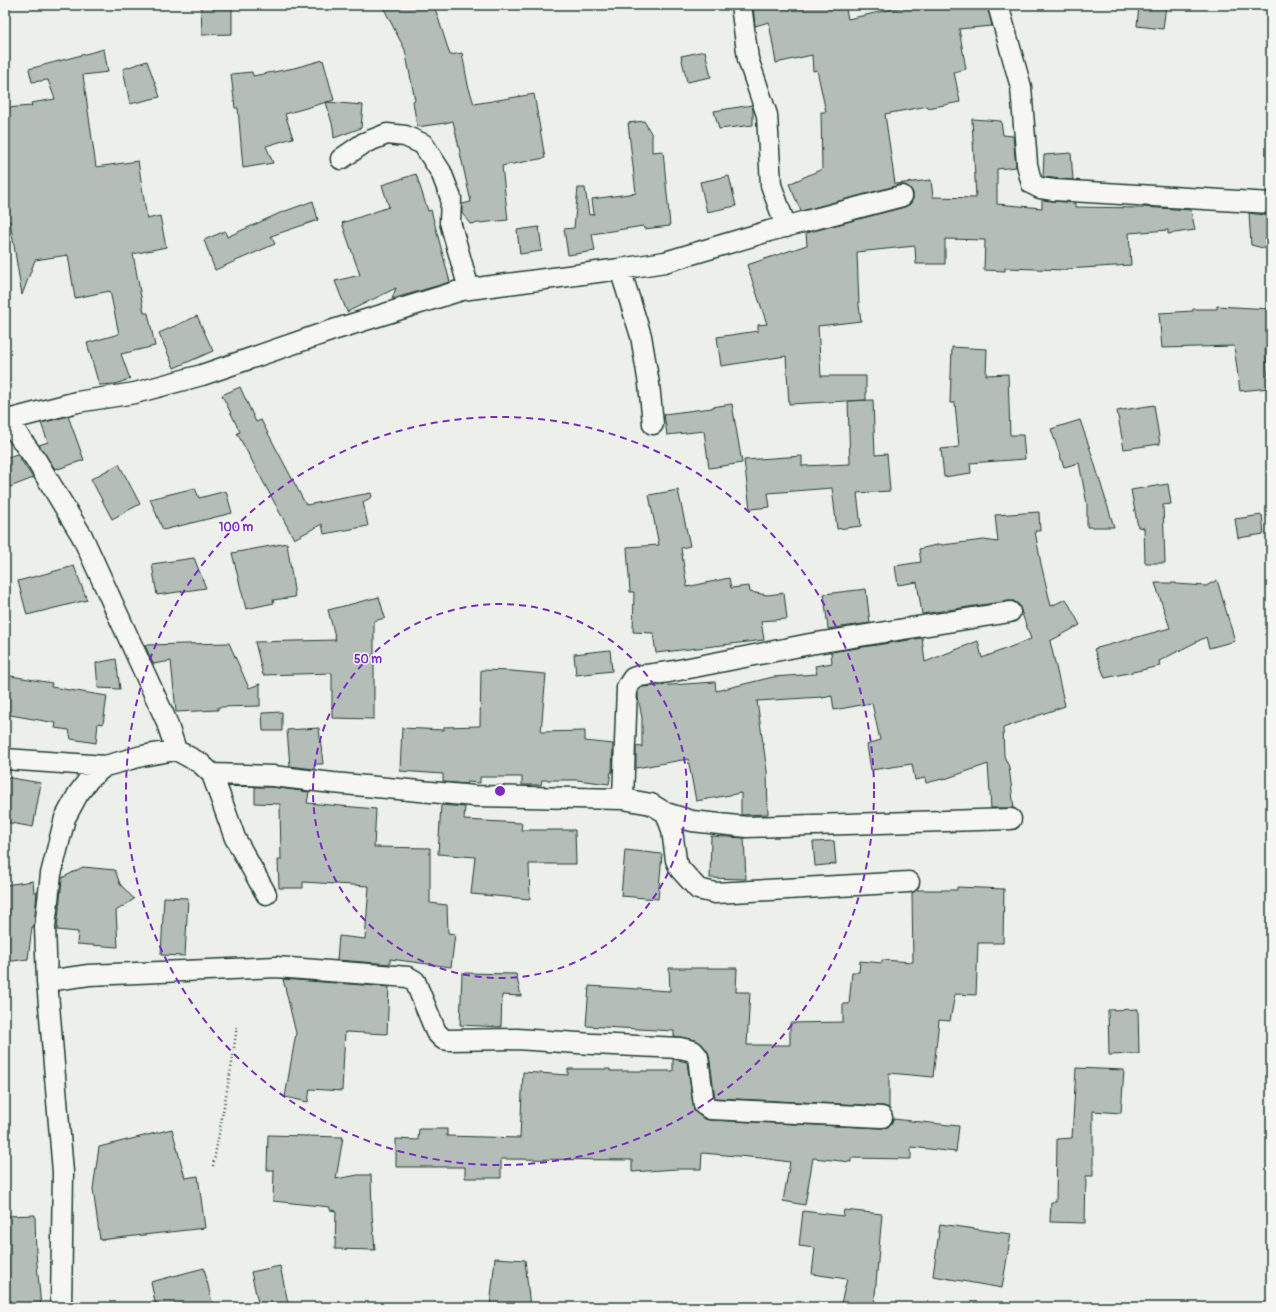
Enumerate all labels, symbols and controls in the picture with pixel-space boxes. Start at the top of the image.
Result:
text: 100 m [219,520,254,535]
text: 50 m [354,652,382,667]
centre of rings [493,784,507,798]

